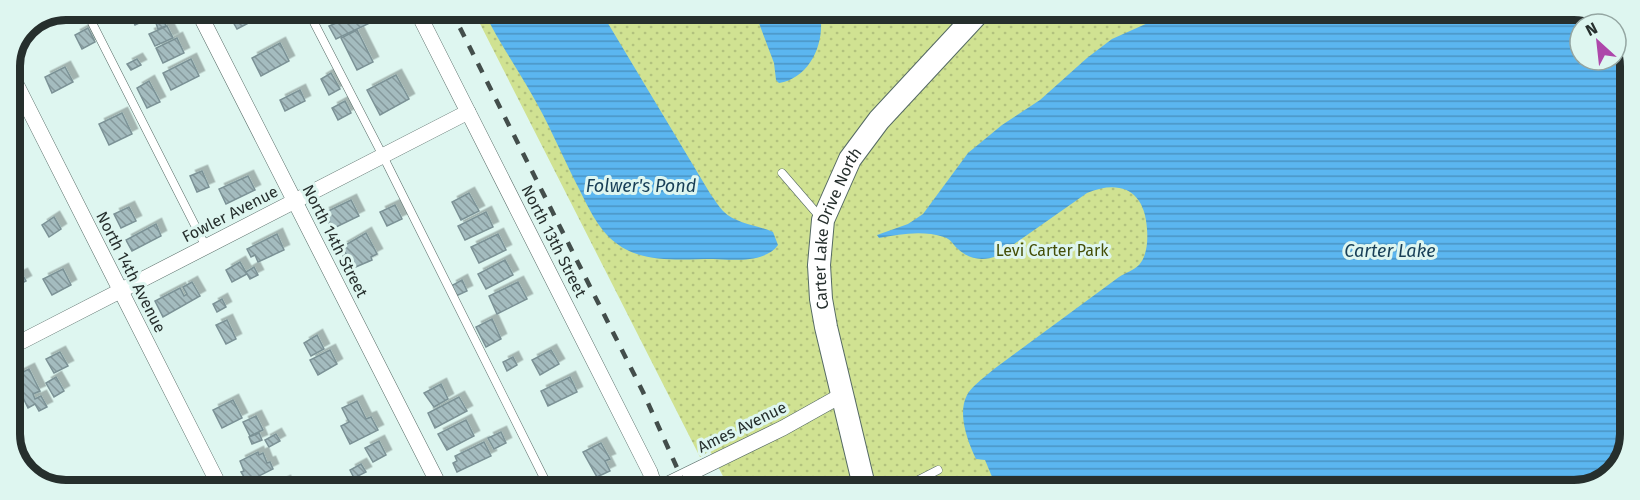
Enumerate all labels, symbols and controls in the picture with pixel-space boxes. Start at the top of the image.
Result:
north arrow [1568,12,1628,72]
text: N [1582,18,1600,40]
street label: Carter Lake Drive North [809,143,865,311]
water label: Folwer's Pond [586,175,697,197]
street label: North 14th Street [298,181,372,301]
street label: Fowler Avenue [179,182,281,246]
street label: North 13th Street [517,182,591,301]
street label: North 14th Avenue [92,208,170,336]
water label: Carter Lake [1344,240,1436,262]
park label: Levi Carter Park [996,241,1109,260]
street label: Ames Avenue [695,397,789,457]

